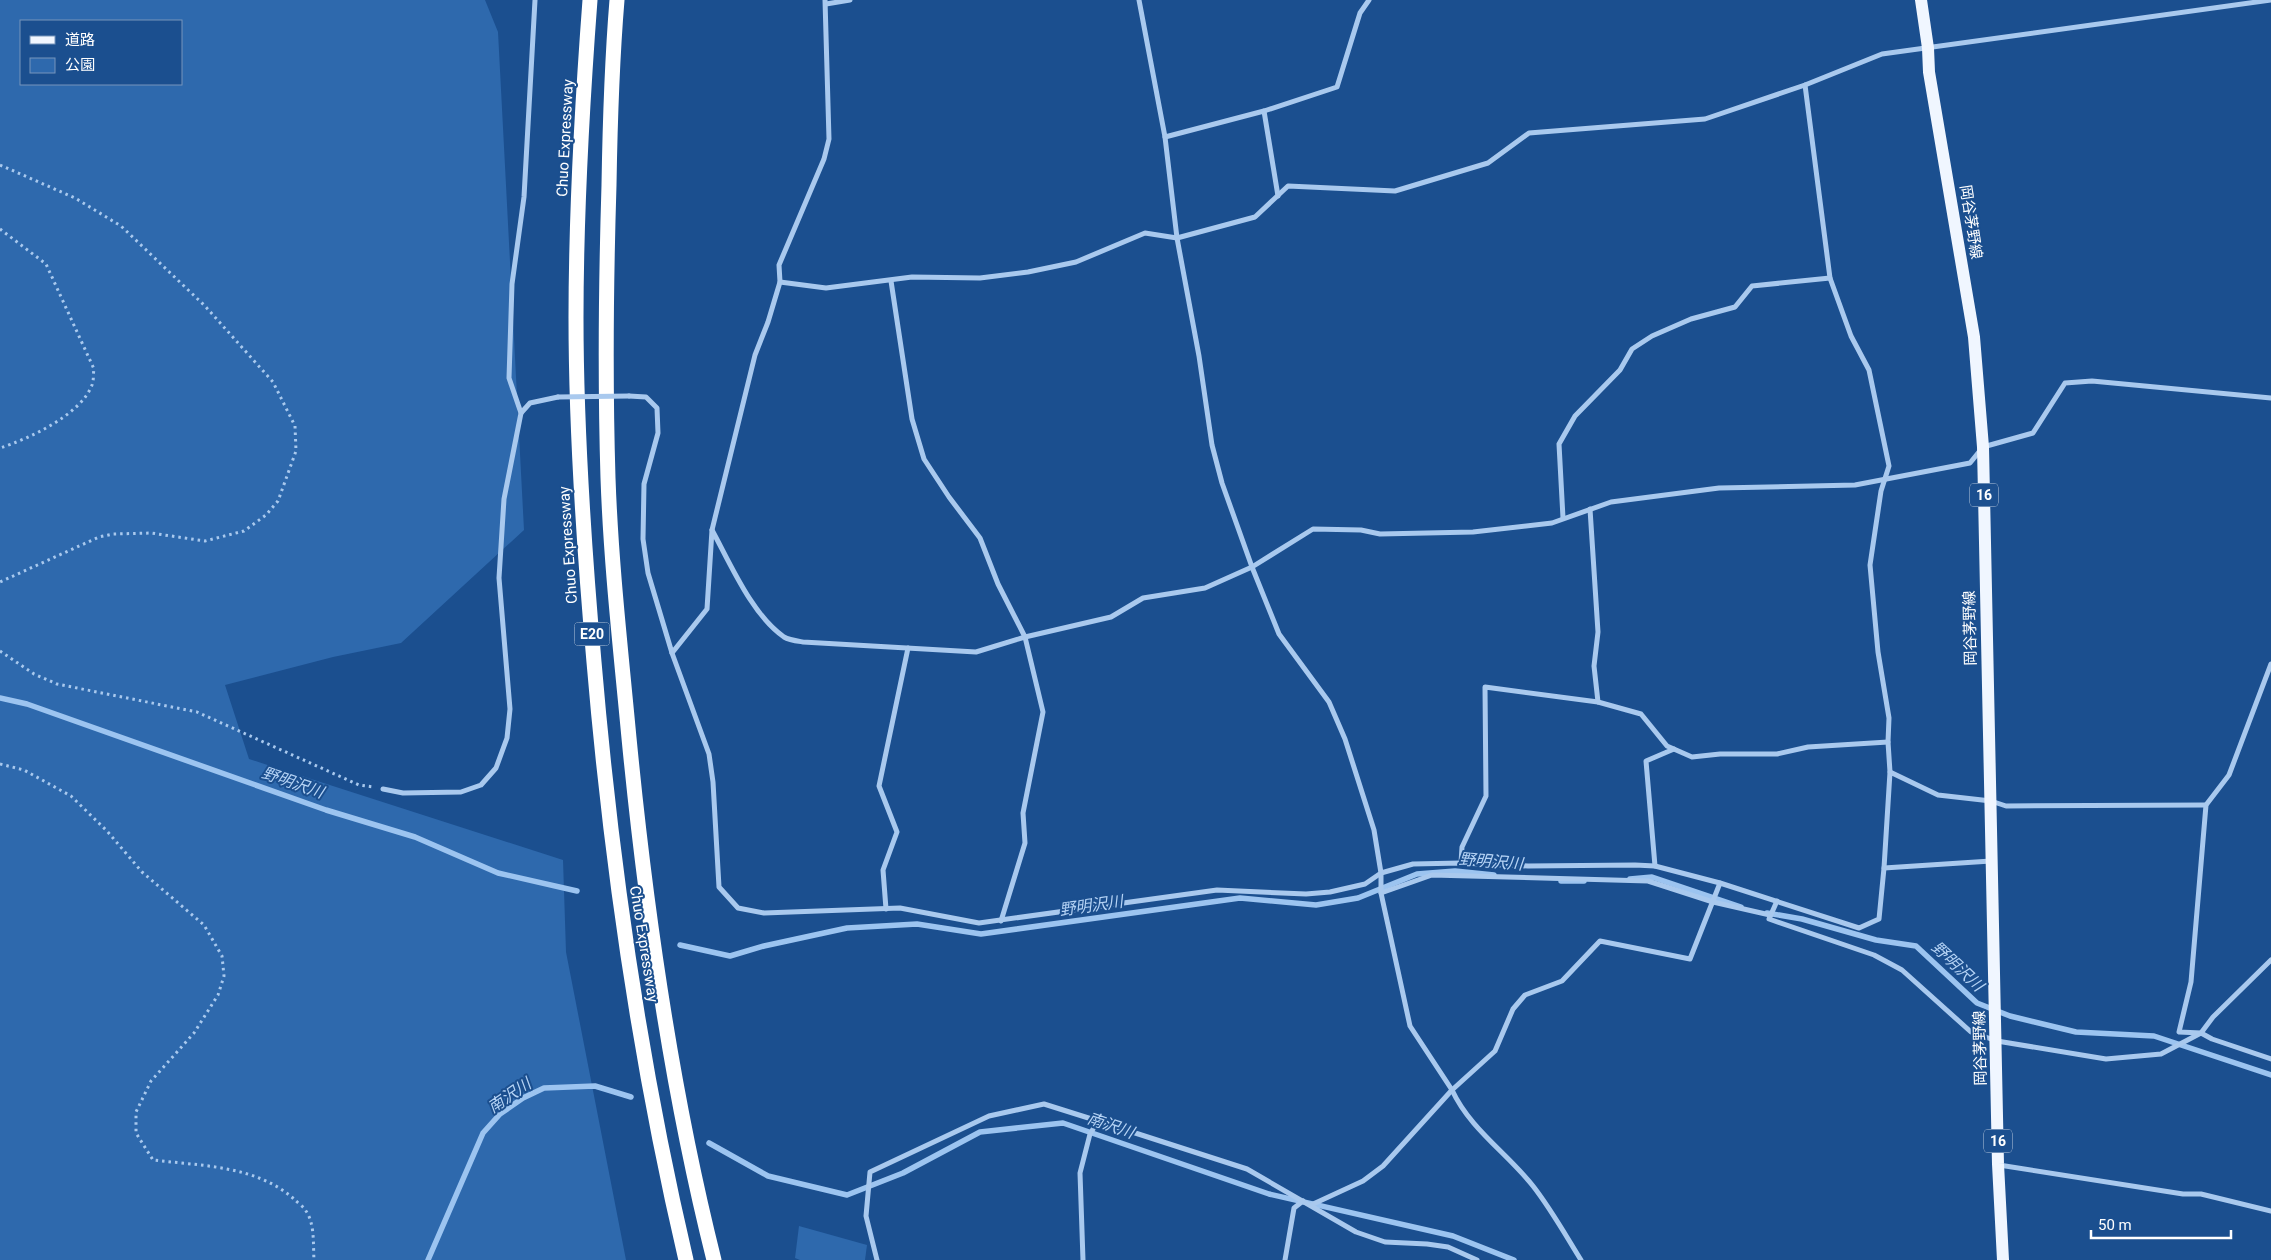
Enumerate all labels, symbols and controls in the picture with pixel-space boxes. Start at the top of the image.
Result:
legend [20,20,182,85]
text: 道路 [65,31,95,49]
text: 公園 [65,56,95,74]
street label: Chuo Expressway [553,79,577,197]
street label: 岡谷茅野線 [1956,184,1986,260]
road number: 16 [1970,484,1998,506]
street label: Chuo Expressway [555,486,581,604]
street label: 岡谷茅野線 [1960,590,1980,666]
road number: E20 [574,622,610,646]
water label: 野明沢川 [259,763,328,803]
water label: 野明沢川 [1458,849,1526,874]
street label: Chuo Expressway [626,884,662,1004]
water label: 野明沢川 [1058,891,1126,919]
water label: 野明沢川 [1928,938,1989,996]
street label: 岡谷茅野線 [1970,1010,1990,1086]
water label: 南沢川 [484,1073,536,1117]
water label: 南沢川 [1085,1109,1139,1143]
road number: 16 [1984,1130,2012,1152]
scale bar [2091,1208,2231,1240]
text: 50 m [2098,1216,2132,1234]

